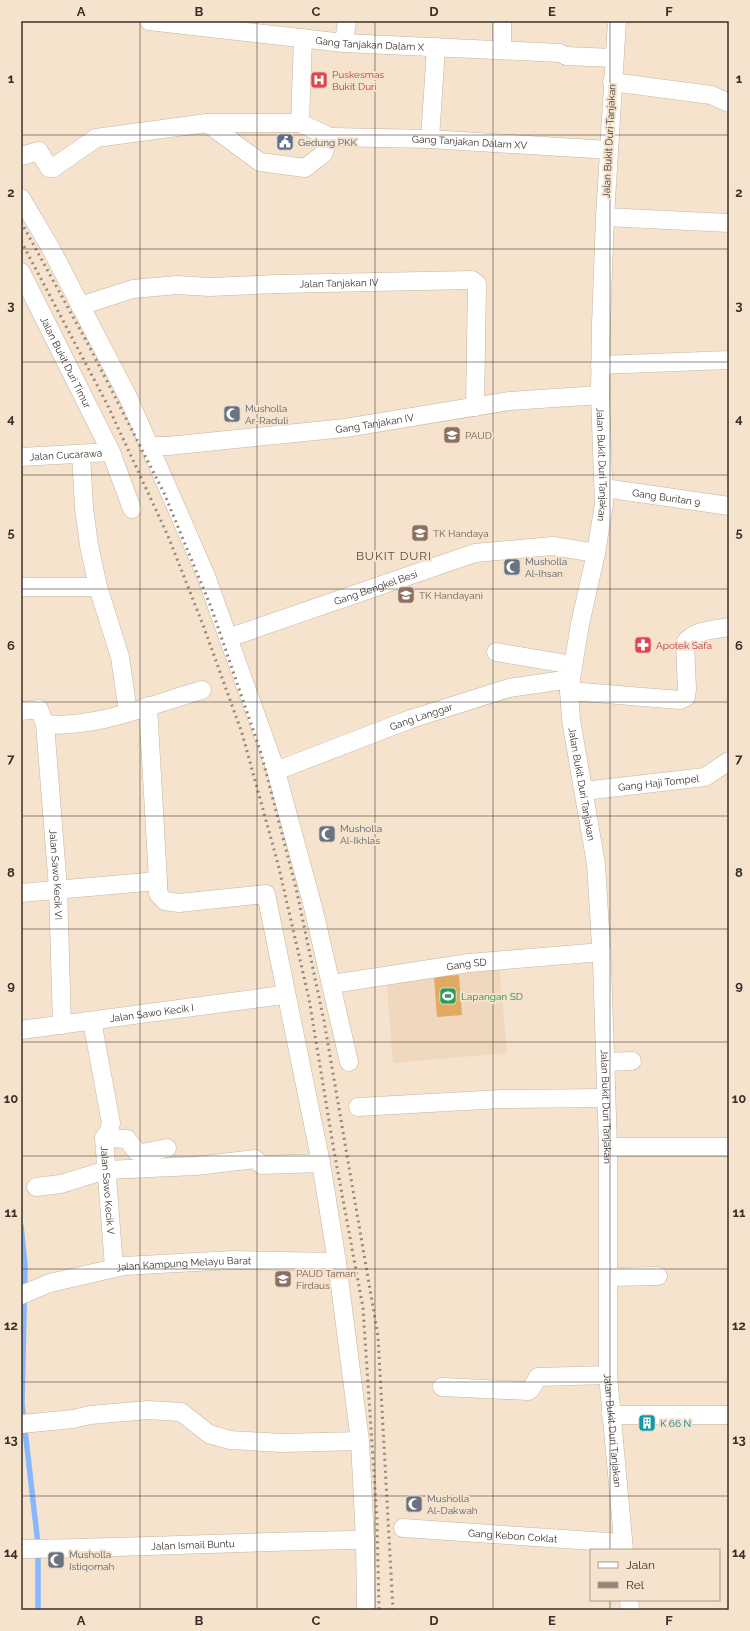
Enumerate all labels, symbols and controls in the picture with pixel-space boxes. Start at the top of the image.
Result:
text: A [77,4,86,19]
text: B [195,4,204,19]
text: C [312,4,321,19]
text: D [429,4,439,19]
text: E [548,4,556,19]
text: F [665,4,673,19]
street label: Gang Tanjakan Dalam X [315,34,425,52]
place label: Puskesmas Bukit Duri [332,69,384,92]
hospital icon: Puskesmas Bukit Duri [309,70,329,90]
text: 1 [8,71,15,86]
text: 1 [736,71,743,86]
street label: Jalan Bukit Duri Tanjakan [601,83,617,198]
public building icon: Gedung PKK [275,132,295,152]
street label: Gang Tanjakan Dalam XV [412,133,528,150]
place label: Gedung PKK [298,137,357,148]
text: 2 [7,185,15,200]
text: 2 [735,185,743,200]
street label: Jalan Tanjakan IV [299,276,379,289]
text: 3 [7,298,15,313]
text: 3 [735,298,743,313]
street label: Jalan Bukit Duri Timur [39,315,94,410]
place label: Musholla Ar-Raduli [245,403,288,426]
mosque icon: Musholla Ar-Raduli [222,404,242,424]
street label: Jalan Bukit Duri Tanjakan [595,407,610,523]
text: 4 [7,411,15,426]
street label: Gang Tanjakan IV [335,411,415,434]
text: 4 [735,411,743,426]
school or university icon: PAUD [442,425,462,445]
place label: PAUD [465,430,492,441]
street label: Jalan Cucarawa [29,447,103,462]
street label: Gang Buritan 9 [632,487,701,507]
school or university icon: TK Handaya [410,523,430,543]
text: 5 [7,525,15,540]
text: 5 [735,525,743,540]
place label: TK Handaya [433,528,489,539]
district label: BUKIT DURI [356,549,432,563]
place label: Musholla Al-Ihsan [525,556,567,579]
mosque icon: Musholla Al-Ihsan [502,557,522,577]
street label: Gang Bengkel Besi [332,568,419,607]
school or university icon: TK Handayani [396,585,416,605]
place label: TK Handayani [419,590,483,601]
pharmacy icon: Apotek Safa [633,635,653,655]
text: 6 [7,638,15,653]
text: 6 [735,638,743,653]
place label: Apotek Safa [656,640,712,651]
street label: Gang Langgar [388,701,454,732]
street label: Jalan Bukit Duri Tanjakan [567,727,597,842]
text: 7 [7,751,15,766]
text: 7 [735,751,743,766]
street label: Gang Haji Tompel [617,772,700,793]
place label: Musholla Al-Ikhlas [340,823,382,846]
mosque icon: Musholla Al-Ikhlas [317,824,337,844]
street label: Jalan Sawo Kecik VI [48,829,64,920]
text: 8 [7,865,15,880]
text: 8 [735,865,743,880]
street label: Gang SD [446,956,487,972]
text: 9 [7,978,15,993]
text: 9 [735,978,743,993]
sports icon: Lapangan SD [438,986,458,1006]
place label: Lapangan SD [461,991,523,1002]
street label: Jalan Sawo Kecik I [109,1001,195,1024]
street label: Jalan Bukit Duri Tanjakan [599,1049,614,1164]
text: 10 [4,1091,18,1106]
text: 10 [732,1091,746,1106]
street label: Jalan Sawo Kecik V [99,1146,117,1235]
text: 11 [5,1205,18,1220]
text: 11 [733,1205,746,1220]
street label: Jalan Kampung Melayu Barat [115,1254,252,1273]
place label: PAUD Taman Firdaus [296,1268,356,1291]
school or university icon: PAUD Taman Firdaus [273,1269,293,1289]
text: 12 [4,1318,18,1333]
text: 12 [732,1318,746,1333]
street label: Jalan Bukit Duri Tanjakan [602,1373,624,1488]
building icon: K 66 N [637,1413,657,1433]
place label: K 66 N [660,1418,691,1429]
text: 13 [4,1432,18,1447]
text: 13 [732,1432,746,1447]
place label: Musholla Al-Dakwah [427,1493,478,1516]
mosque icon: Musholla Al-Dakwah [404,1494,424,1514]
street label: Gang Kebon Coklat [468,1527,558,1544]
street label: Jalan Ismail Buntu [151,1538,235,1551]
text: 14 [4,1545,18,1560]
text: 14 [732,1545,746,1560]
place label: Musholla Istiqomah [69,1549,115,1572]
legend [590,1549,720,1601]
mosque icon: Musholla Istiqomah [46,1550,66,1570]
text: Jalan [626,1558,655,1572]
text: Rel [626,1578,645,1592]
text: A [77,1613,86,1628]
text: B [195,1613,204,1628]
text: C [312,1613,321,1628]
text: D [429,1613,439,1628]
text: E [548,1613,556,1628]
text: F [665,1613,673,1628]

